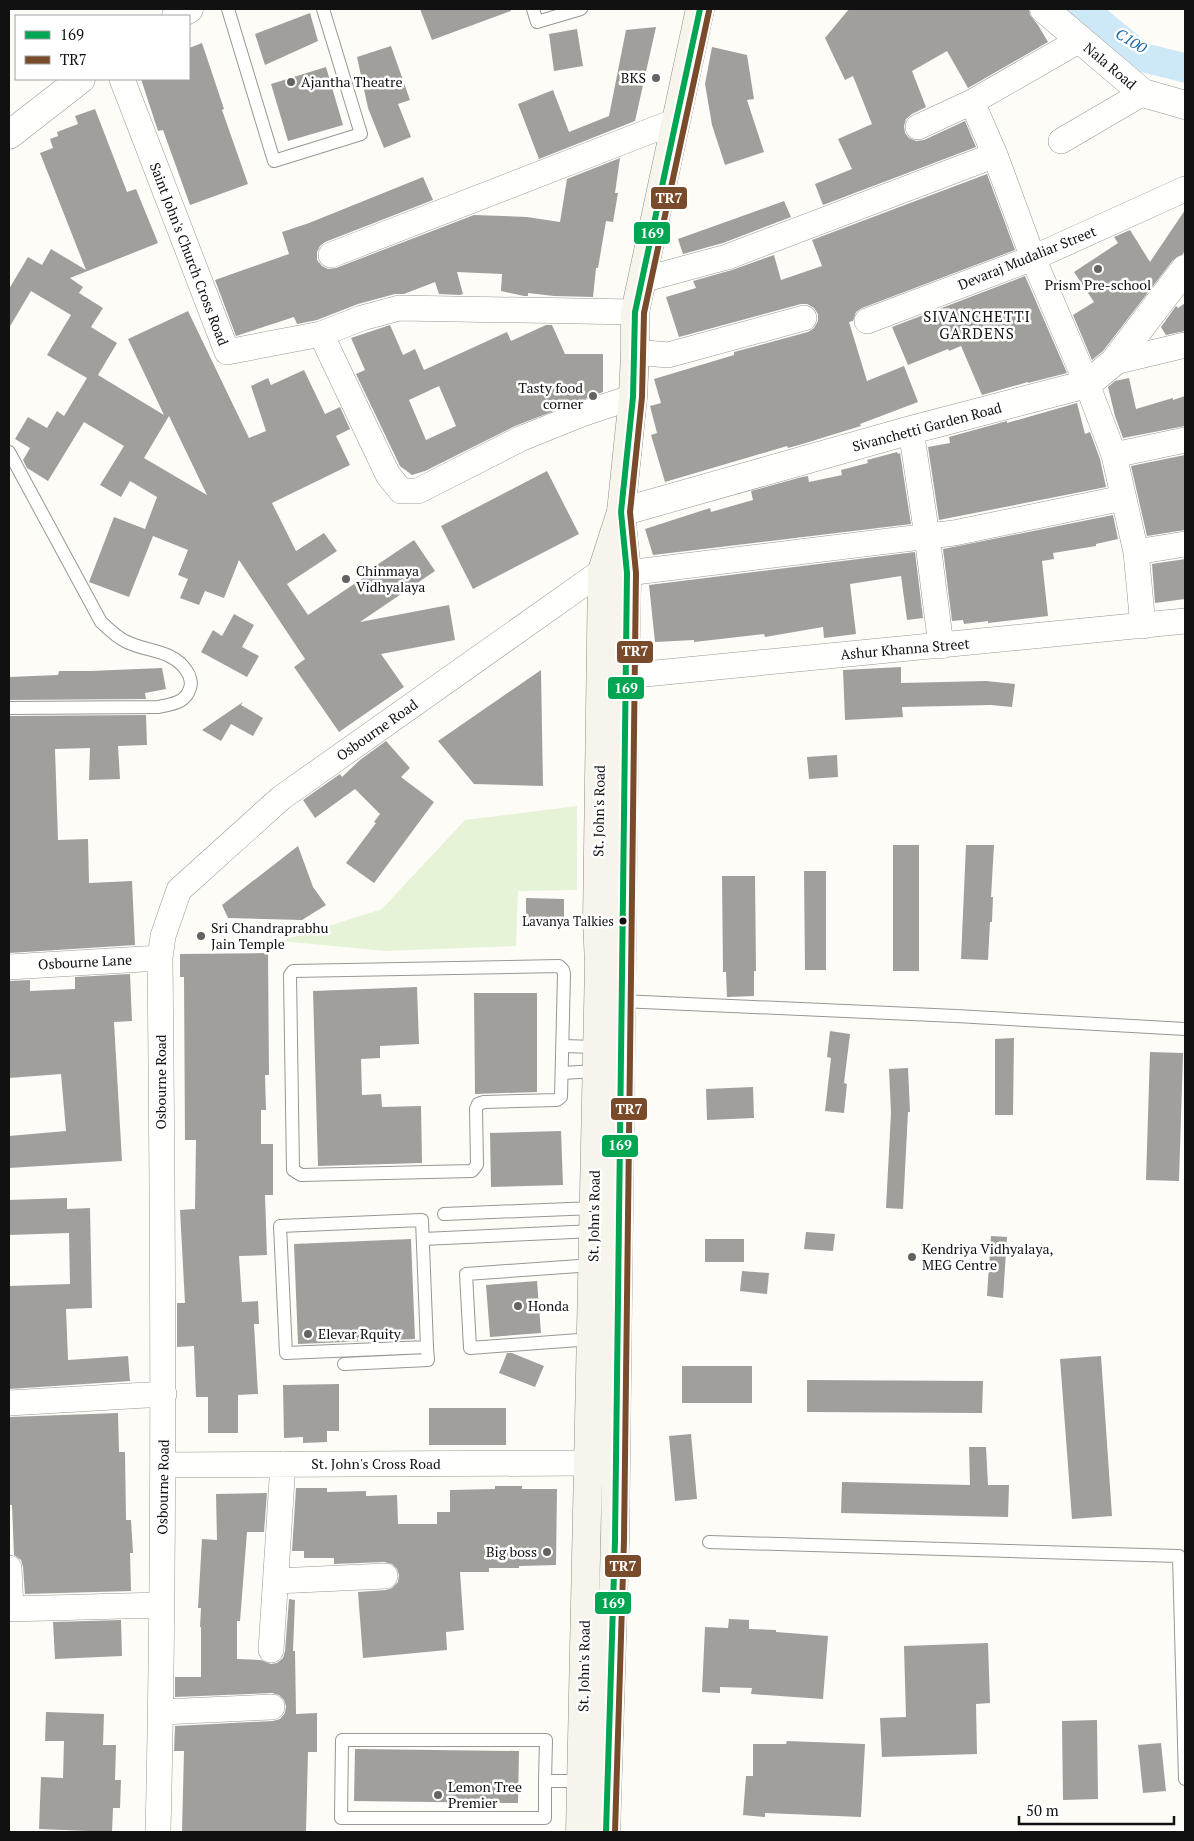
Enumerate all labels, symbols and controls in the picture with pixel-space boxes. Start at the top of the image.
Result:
legend [15,15,190,80]
water label: C100 [1112,23,1151,57]
text: 169 [60,24,84,44]
street label: Nala Road [1080,38,1141,93]
text: TR7 [60,49,87,69]
place label: BKS [621,68,646,87]
place label: Ajantha Theatre [301,72,402,91]
marker: BKS [650,72,662,84]
marker: Ajantha Theatre [285,76,297,88]
street label: Saint John's Church Cross Road [146,160,233,348]
line badge: TR7 [650,186,688,210]
text: TR7 [655,188,683,207]
line badge: 169 [633,221,671,245]
street label: Devaraj Mudaliar Street [955,221,1099,294]
text: 169 [640,223,664,242]
marker: Prism Pre-school [1092,263,1104,275]
place label: Prism Pre-school [1045,275,1151,294]
district label: SIVANCHETTI GARDENS [923,306,1031,343]
place label: Tasty food corner [518,378,584,413]
marker: Tasty food corner [587,390,599,402]
street label: Sivanchetti Garden Road [850,397,1004,456]
place label: Chinmaya Vidhyalaya [356,561,425,596]
marker: Chinmaya Vidhyalaya [340,573,352,585]
street label: Ashur Khanna Street [840,633,971,664]
line badge: TR7 [616,640,654,664]
text: TR7 [621,641,649,660]
line badge: 169 [607,676,645,700]
text: 169 [614,678,638,697]
street label: Osbourne Road [332,694,421,765]
street label: St. John's Road [588,765,609,857]
place label: Lavanya Talkies [522,912,614,930]
marker: Lavanya Talkies [618,916,628,926]
place label: Sri Chandraprabhu Jain Temple [211,918,329,953]
marker: Sri Chandraprabhu Jain Temple [195,930,207,942]
street label: Osbourne Lane [37,950,132,973]
street label: Osbourne Road [151,1034,170,1130]
line badge: TR7 [610,1097,648,1121]
text: TR7 [615,1099,643,1118]
line badge: 169 [601,1134,639,1158]
text: 169 [608,1135,632,1154]
street label: St. John's Road [583,1170,604,1262]
place label: Kendriya Vidhyalaya, MEG Centre [922,1239,1054,1274]
marker: Kendriya Vidhyalaya, MEG Centre [906,1251,918,1263]
place label: Honda [528,1296,569,1315]
marker: Honda [512,1300,524,1312]
place label: Elevar Rquity [318,1324,402,1343]
marker: Elevar Rquity [302,1328,314,1340]
street label: Osbourne Road [152,1439,173,1535]
street label: St. John's Cross Road [311,1454,441,1473]
place label: Big boss [486,1542,537,1561]
marker: Big boss [541,1546,553,1558]
line badge: TR7 [604,1554,642,1578]
text: TR7 [609,1556,637,1575]
line badge: 169 [594,1591,632,1615]
text: 169 [601,1593,625,1612]
street label: St. John's Road [573,1620,594,1712]
place label: Lemon Tree Premier [448,1777,522,1812]
marker: Lemon Tree Premier [432,1789,444,1801]
scale bar [1019,1794,1174,1826]
text: 50 m [1026,1800,1059,1820]

